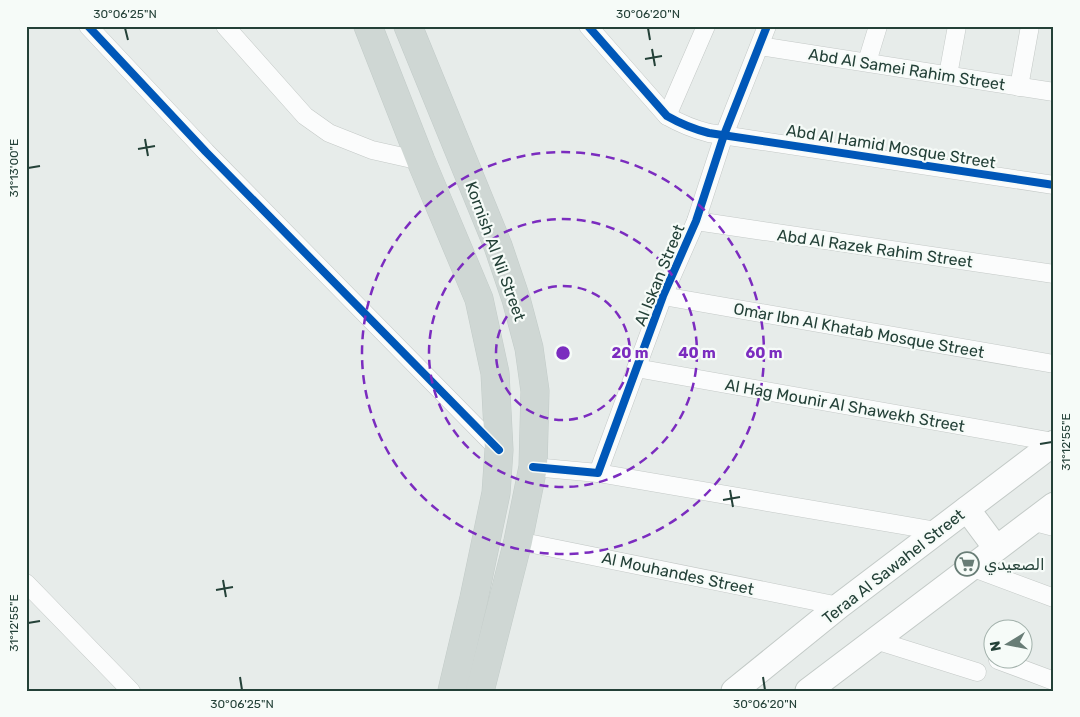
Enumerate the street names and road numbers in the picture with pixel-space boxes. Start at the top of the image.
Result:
street label: Abd Al Samei Rahim Street [807,45,1007,94]
street label: Abd Al Hamid Mosque Street [785,121,997,172]
street label: Kornish Al Nil Street [461,179,530,323]
street label: Al Iskan Street [630,222,688,329]
street label: Abd Al Razek Rahim Street [776,225,974,272]
street label: Omar Ibn Al Khatab Mosque Street [732,299,986,362]
street label: Al Hag Mounir Al Shawekh Street [723,375,966,436]
street label: Teraa Al Sawahel Street [818,505,968,628]
street label: Al Mouhandes Street [600,548,756,599]

